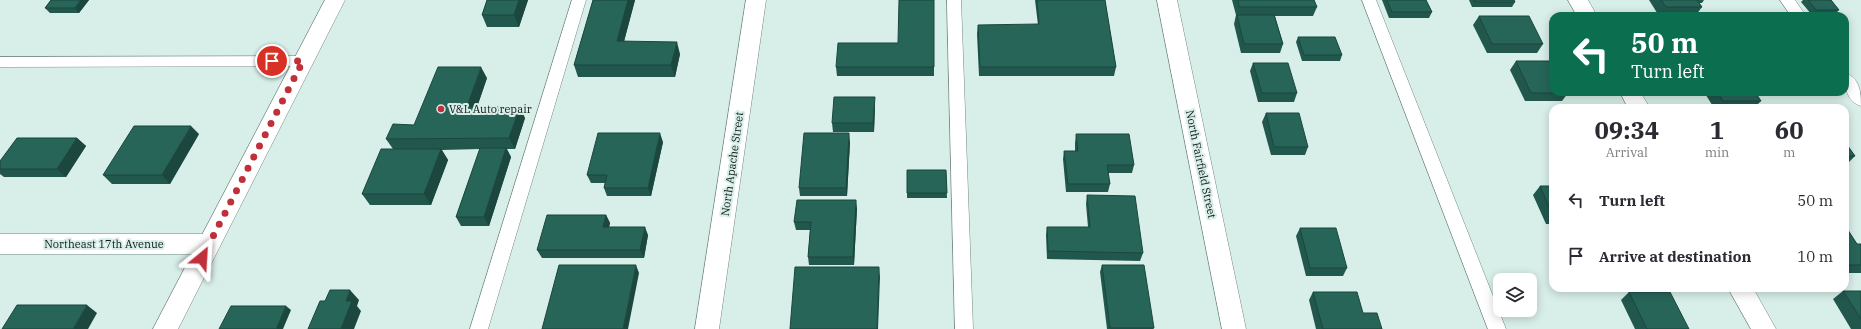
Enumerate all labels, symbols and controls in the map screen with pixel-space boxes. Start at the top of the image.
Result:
text: 50 m [1631,24,1698,61]
icon: left [1565,28,1617,80]
pin [255,44,289,78]
icon: arrive [261,50,283,72]
text: Turn left [1631,60,1705,83]
place label: V&L Auto repair [449,102,532,116]
marker: V&L Auto repair [436,104,446,114]
street label: North Fairfield Street [1183,109,1219,219]
street label: North Apache Street [718,111,746,217]
text: 09:34 [1594,114,1659,146]
text: 1 [1710,114,1724,146]
text: 60 [1775,114,1804,146]
text: Arrival [1606,144,1648,161]
text: min [1705,144,1729,161]
text: m [1783,144,1795,161]
icon: left [1565,189,1587,211]
text: Turn left [1599,191,1665,210]
text: 50 m [1797,191,1833,210]
street label: Northeast 17th Avenue [44,237,164,251]
position arrow [181,237,223,279]
icon: arrive [1565,245,1587,267]
text: Arrive at destination [1599,247,1751,266]
text: 10 m [1797,247,1833,266]
map controls [1493,273,1537,317]
button: layers [1493,273,1537,317]

